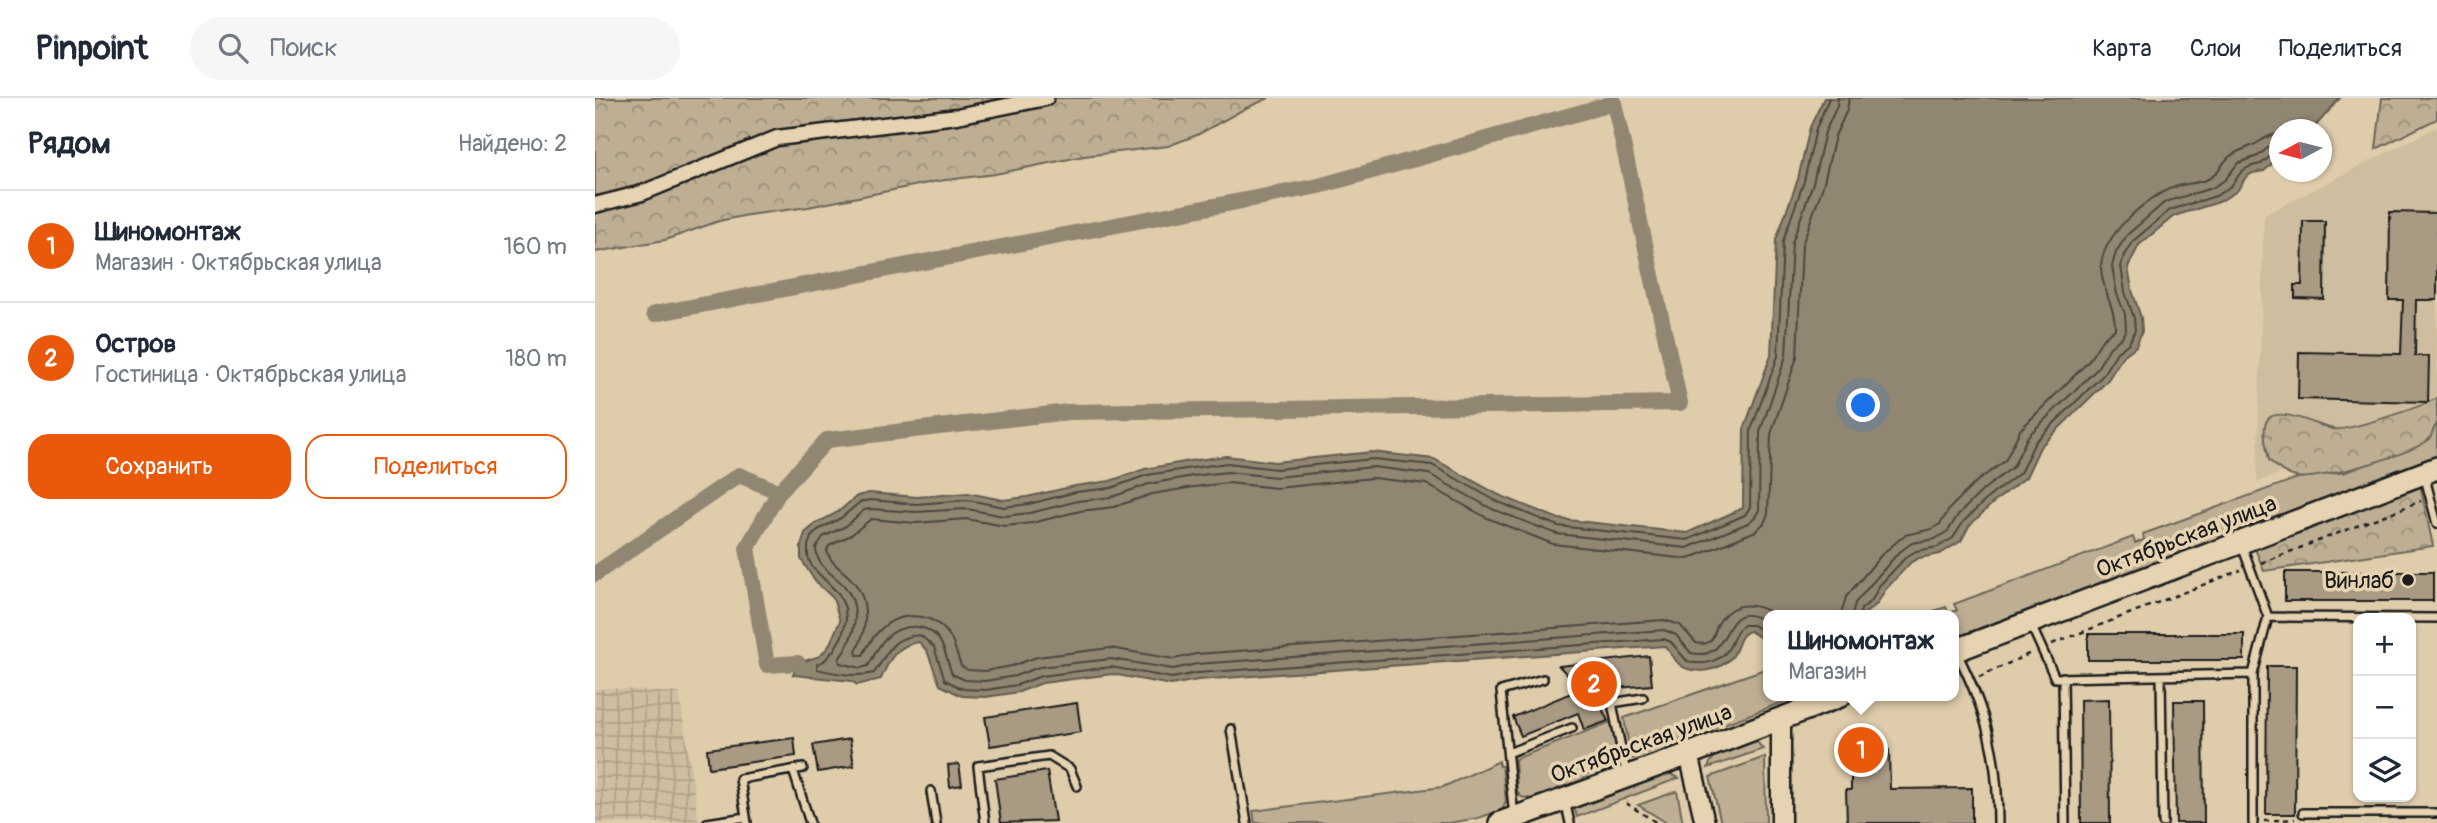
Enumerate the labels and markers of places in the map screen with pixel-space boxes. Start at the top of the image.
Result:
place label: Винлаб [2324,566,2394,595]
marker: Винлаб [2400,572,2416,588]
pin: 2 [1571,658,1617,710]
pin: 1 [1838,724,1884,776]

